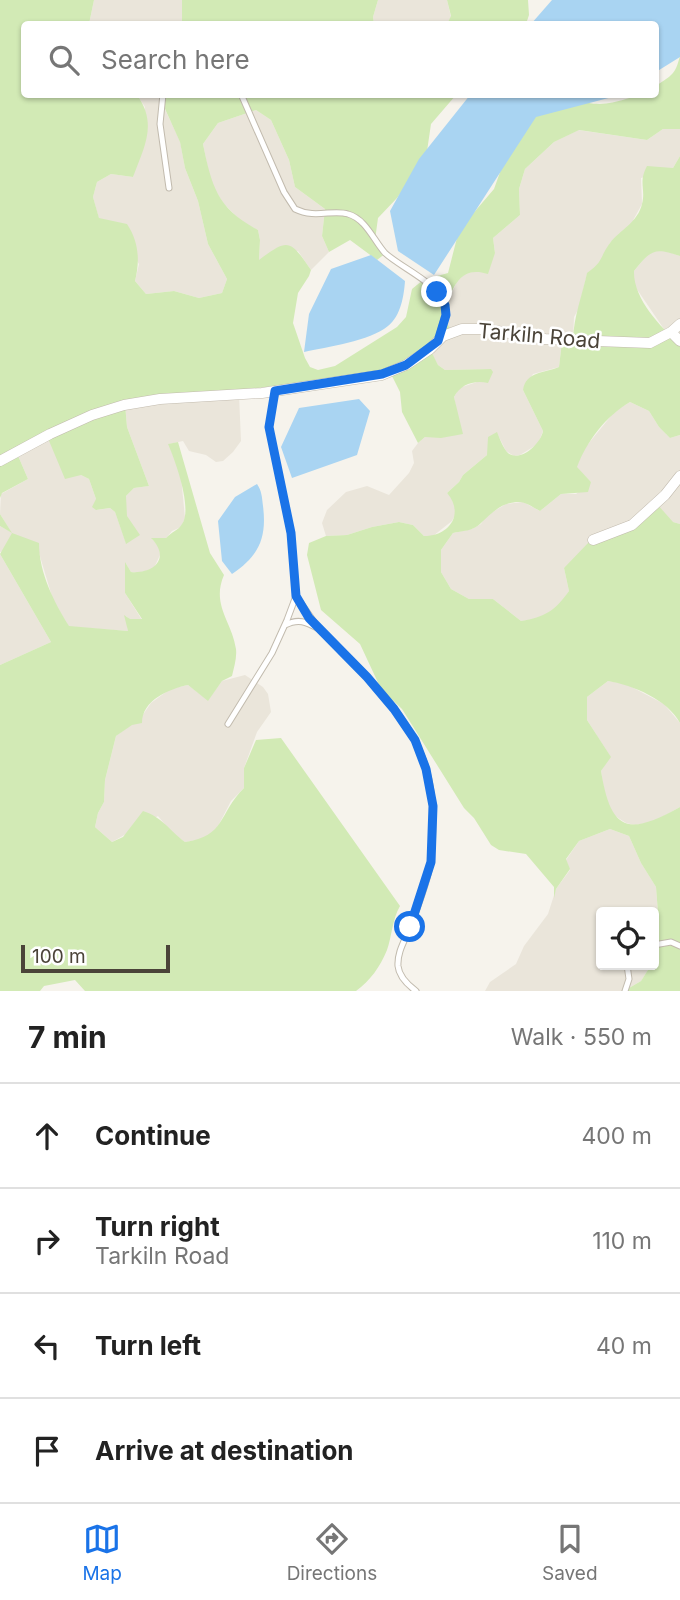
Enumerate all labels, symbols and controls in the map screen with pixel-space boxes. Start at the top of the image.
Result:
search box [21,21,659,98]
icon: search [45,41,83,79]
text: Search here [101,44,250,75]
route end [421,276,452,307]
street label: Tarkiln Road [477,318,601,353]
map controls [596,907,659,970]
button: locate [596,907,659,970]
route start [394,911,425,942]
scale bar [21,942,170,974]
text: 100 m [32,945,86,968]
text: 7 min [28,1019,107,1055]
text: Walk · 550 m [511,1023,652,1051]
icon: ahead [28,1117,66,1155]
text: Continue [95,1120,211,1151]
text: 400 m [582,1122,652,1150]
text: Turn right [95,1211,220,1242]
icon: right [28,1222,66,1260]
text: 110 m [592,1227,652,1255]
text: Tarkiln Road [95,1242,229,1270]
icon: left [28,1327,66,1365]
text: Turn left [95,1330,201,1361]
text: 40 m [596,1332,652,1360]
icon: arrive [28,1432,66,1470]
text: Arrive at destination [95,1435,354,1466]
tab: Map [82,1520,122,1585]
tab: Directions [287,1520,377,1585]
tab: Saved [542,1520,598,1585]

